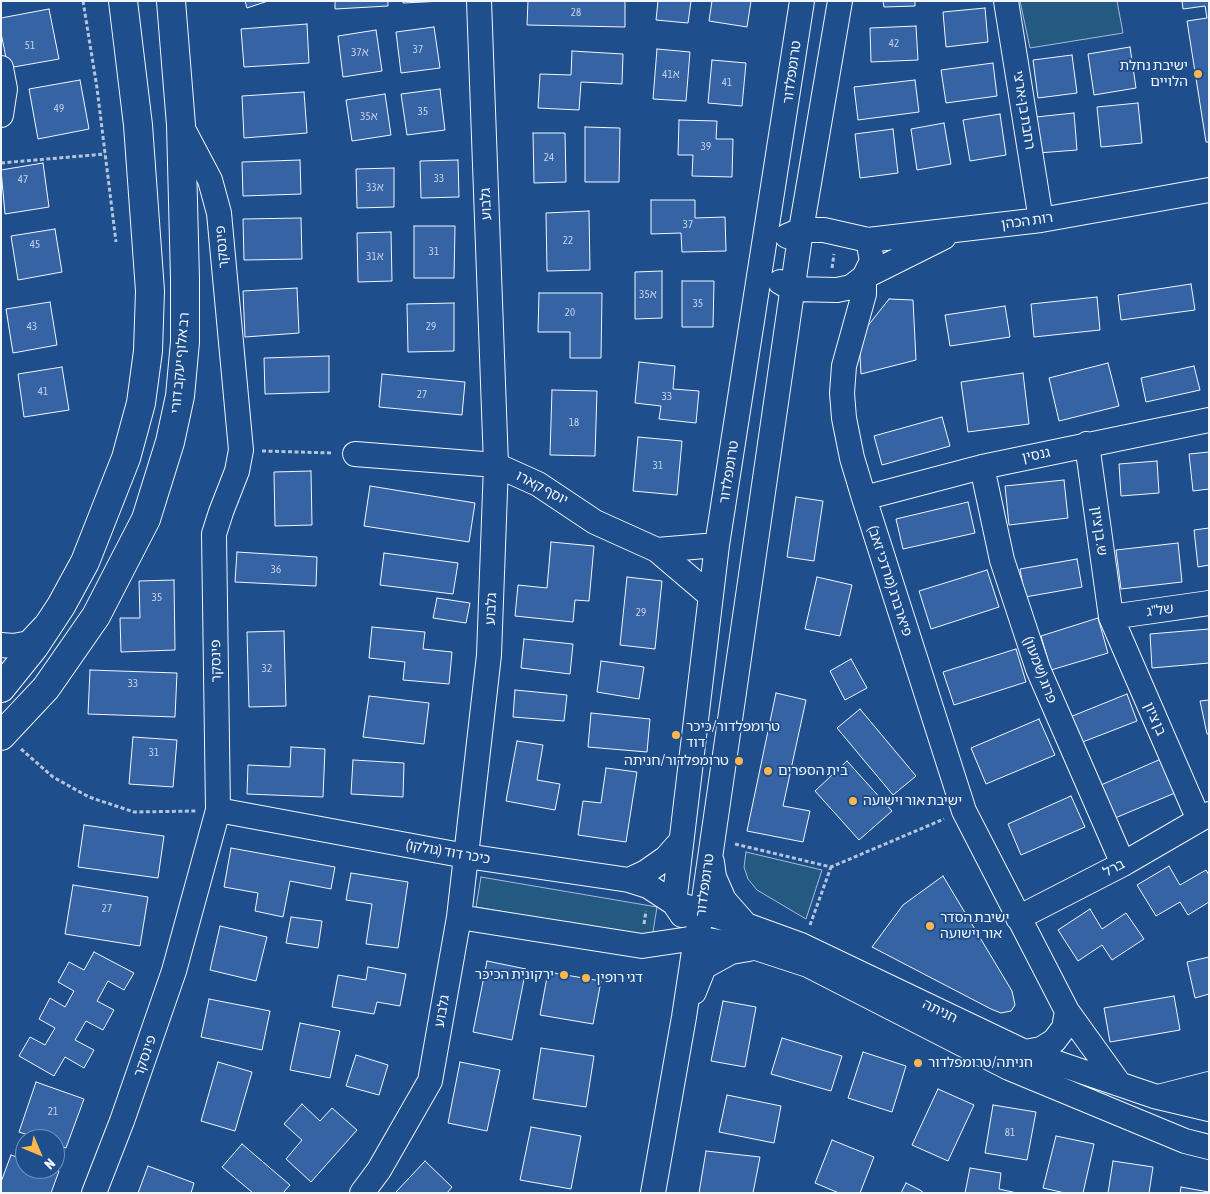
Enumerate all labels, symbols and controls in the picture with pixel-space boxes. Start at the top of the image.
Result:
house number: 28 [571,6,581,20]
house number: 42 [889,37,899,51]
house number: 51 [25,39,35,53]
street label: טרומפלדור [779,39,805,105]
house number: 37 [413,43,423,57]
house number: 37א [351,46,369,60]
place label: ישיבת נחלת הלויים [1120,58,1188,90]
house number: 41א [662,68,680,82]
marker: ישיבת נחלת הלויים [1192,68,1204,80]
street label: רחבת בן-ארצי [1009,69,1039,151]
house number: 41 [722,76,732,90]
house number: 49 [54,102,64,116]
house number: 35 [418,105,428,119]
house number: 35א [360,110,378,124]
house number: 39 [701,140,711,154]
house number: 24 [544,151,554,165]
house number: 33 [434,172,444,186]
house number: 47 [18,173,28,187]
house number: 33א [366,181,384,195]
street label: גלבוע [477,188,495,220]
street label: רות הכהן [1000,209,1054,233]
house number: 37 [683,218,693,232]
street label: פינסקר [212,225,232,269]
house number: 22 [563,234,573,248]
house number: 45 [30,238,40,252]
house number: 31 [429,245,439,259]
house number: 31א [366,250,384,264]
house number: 35א [639,288,657,302]
house number: 35 [693,297,703,311]
house number: 20 [565,306,575,320]
street label: רב אלוף יעקב דורי [167,312,193,414]
house number: 43 [27,320,37,334]
house number: 29 [426,320,436,334]
house number: 41 [38,385,48,399]
house number: 27 [417,388,427,402]
house number: 33 [662,390,672,404]
house number: 18 [569,416,579,430]
street label: טרומפלדור [716,439,742,505]
street label: גנסין [1020,444,1052,466]
house number: 31 [653,459,663,473]
street label: יוסף קארו [513,467,571,509]
street label: ש. בן ציון [1087,505,1111,557]
street label: פיארברג (מרדכי זאב) [864,524,916,638]
house number: 36 [271,563,281,577]
house number: 35 [152,591,162,605]
street label: גלבוע [482,592,500,626]
street label: של"ג [1145,600,1175,620]
house number: 29 [636,606,646,620]
street label: פרוג (שמעון) [1020,634,1060,706]
street label: פינסקר [207,639,225,683]
house number: 32 [262,662,272,676]
house number: 33 [128,677,138,691]
street label: בן ציון [1140,700,1170,738]
place label: טרומפלדור/כיכר דוד [686,719,780,752]
marker: טרומפלדור/כיכר דוד [670,729,682,741]
house number: 31 [149,746,159,760]
place label: טרומפלדור/חניתה [624,753,729,769]
marker: טרומפלדור/חניתה [733,755,745,767]
place label: בית הספרים [778,763,848,779]
marker: בית הספרים [762,765,774,777]
place label: ישיבת אור וישועה [863,793,962,809]
marker: ישיבת אור וישועה [847,795,859,807]
street label: כיכר דוד (גולקו) [404,836,492,868]
street label: טרומפלדור [692,852,718,918]
street label: ברל [1100,855,1128,881]
house number: 27 [102,902,112,916]
place label: ישיבת הסדר אור וישועה [940,910,1009,942]
marker: ישיבת הסדר אור וישועה [924,920,936,932]
place label: ירקונית הכיכר [475,967,554,983]
marker: ירקונית הכיכר [558,969,570,981]
place label: דגי רופין [596,970,643,986]
marker: דגי רופין [580,972,592,984]
street label: גלבוע [431,994,453,1028]
street label: חניתה [920,995,960,1027]
street label: פינסקר [130,1033,160,1079]
place label: חניתה/טרומפלדור [928,1055,1033,1071]
marker: חניתה/טרומפלדור [912,1057,924,1069]
house number: 21 [48,1105,58,1119]
house number: 81 [1005,1126,1015,1140]
north arrow [15,1129,65,1179]
text: N [41,1155,58,1172]

